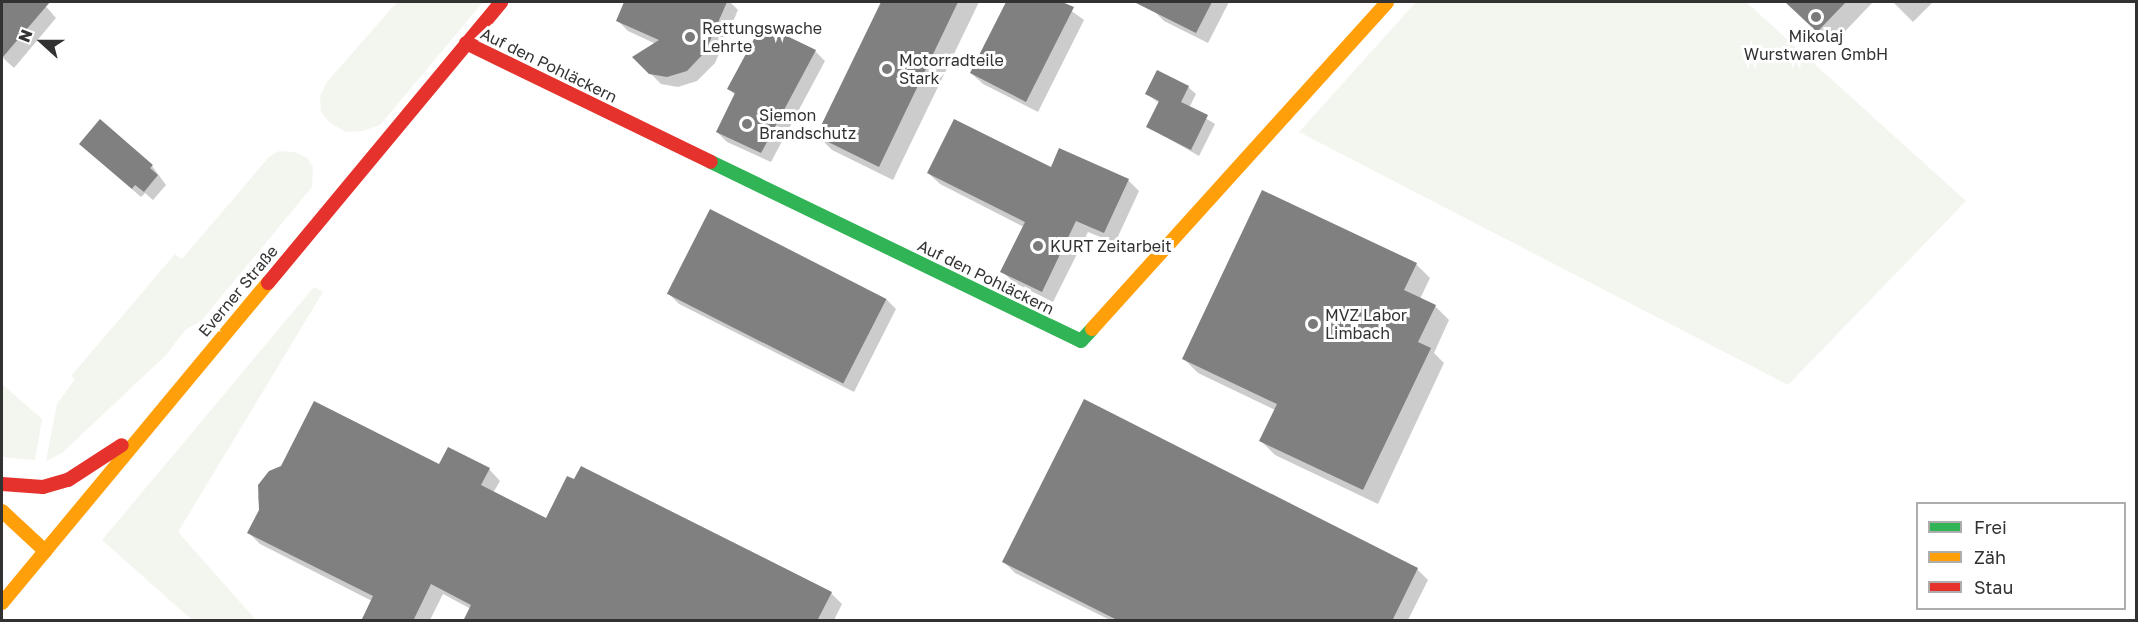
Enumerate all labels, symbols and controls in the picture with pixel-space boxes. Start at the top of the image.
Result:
marker: Mikolaj Wurstwaren GmbH [1809,10,1823,24]
north arrow [12,12,72,72]
place label: Rettungswache Lehrte [702,18,822,56]
street label: Auf den Pohläckern [478,24,620,106]
text: N [14,26,37,45]
place label: Mikolaj Wurstwaren GmbH [1744,26,1888,64]
marker: Rettungswache Lehrte [683,30,697,44]
place label: Motorradteile Stark [899,50,1004,88]
marker: Motorradteile Stark [880,62,894,76]
place label: Siemon Brandschutz [759,105,856,143]
marker: Siemon Brandschutz [740,117,754,131]
street label: Auf den Pohläckern [915,236,1057,318]
place label: KURT Zeitarbeit [1050,236,1172,256]
marker: KURT Zeitarbeit [1031,239,1045,253]
street label: Everner Straße [194,242,282,340]
place label: MVZ Labor Limbach [1325,305,1407,343]
marker: MVZ Labor Limbach [1306,317,1320,331]
legend [1916,502,2126,610]
text: Frei [1974,516,2007,538]
text: Zäh [1974,546,2006,568]
text: Stau [1974,576,2013,598]

